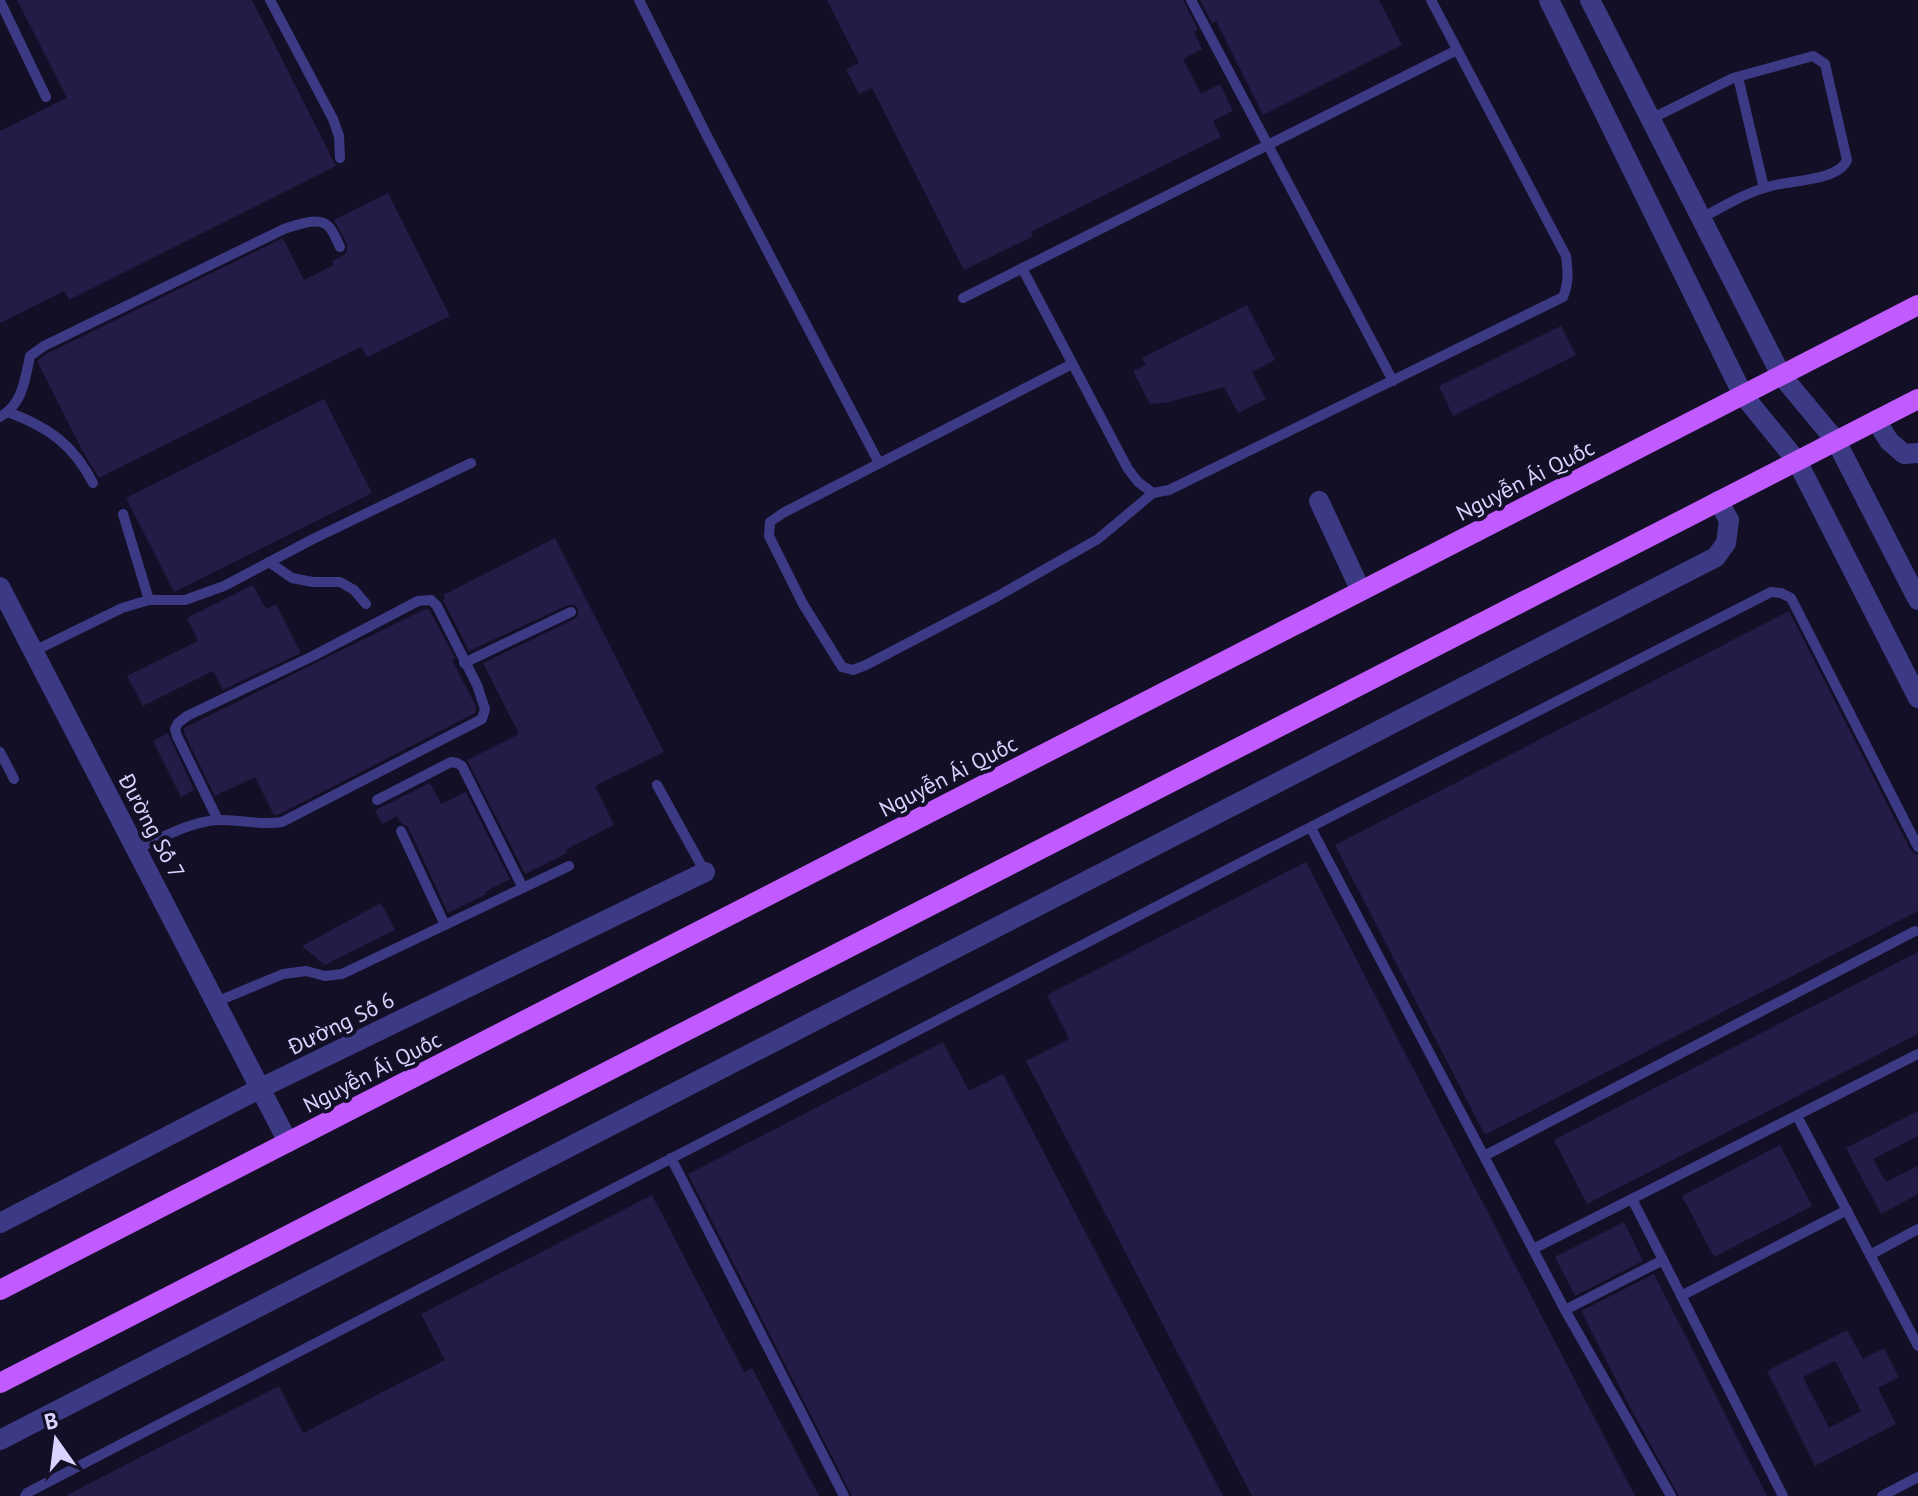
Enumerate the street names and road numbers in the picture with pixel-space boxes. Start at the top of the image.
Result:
street label: Nguyễn Ái Quốc [1451,433,1599,527]
street label: Nguyễn Ái Quốc [874,729,1022,823]
street label: Đường Số 7 [112,768,191,883]
street label: Đường Số 6 [282,985,399,1061]
street label: Nguyễn Ái Quốc [298,1025,446,1119]

